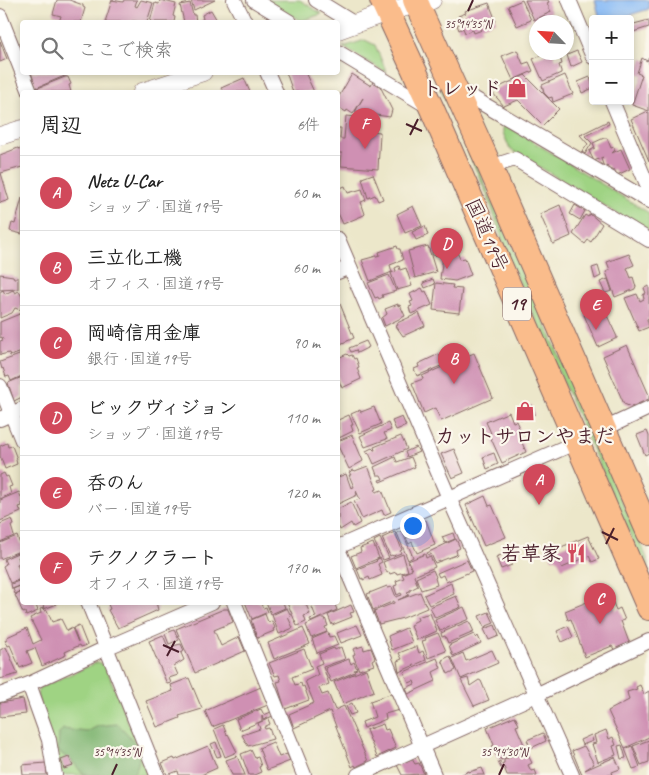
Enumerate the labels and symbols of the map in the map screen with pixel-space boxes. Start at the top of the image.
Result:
north arrow [529,15,574,60]
text: 35°14'35"N [444,16,493,32]
place label: トレッド [422,76,502,101]
shop icon: トレッド [506,77,528,99]
pin: F [349,108,381,149]
street label: 国道19号 [460,194,514,276]
pin: D [431,228,463,269]
road number: 19 [503,288,531,320]
pin: E [580,289,612,330]
pin: B [438,343,470,384]
shop icon: カットサロンやまだ [514,400,536,422]
place label: カットサロンやまだ [435,424,615,449]
pin: A [523,464,555,505]
your location [400,513,426,539]
place label: 若草家 [501,541,561,566]
restaurant icon: 若草家 [565,542,587,564]
pin: C [584,583,616,624]
text: 35°14'35"N [93,744,142,760]
text: 35°14'30"N [480,744,529,760]

